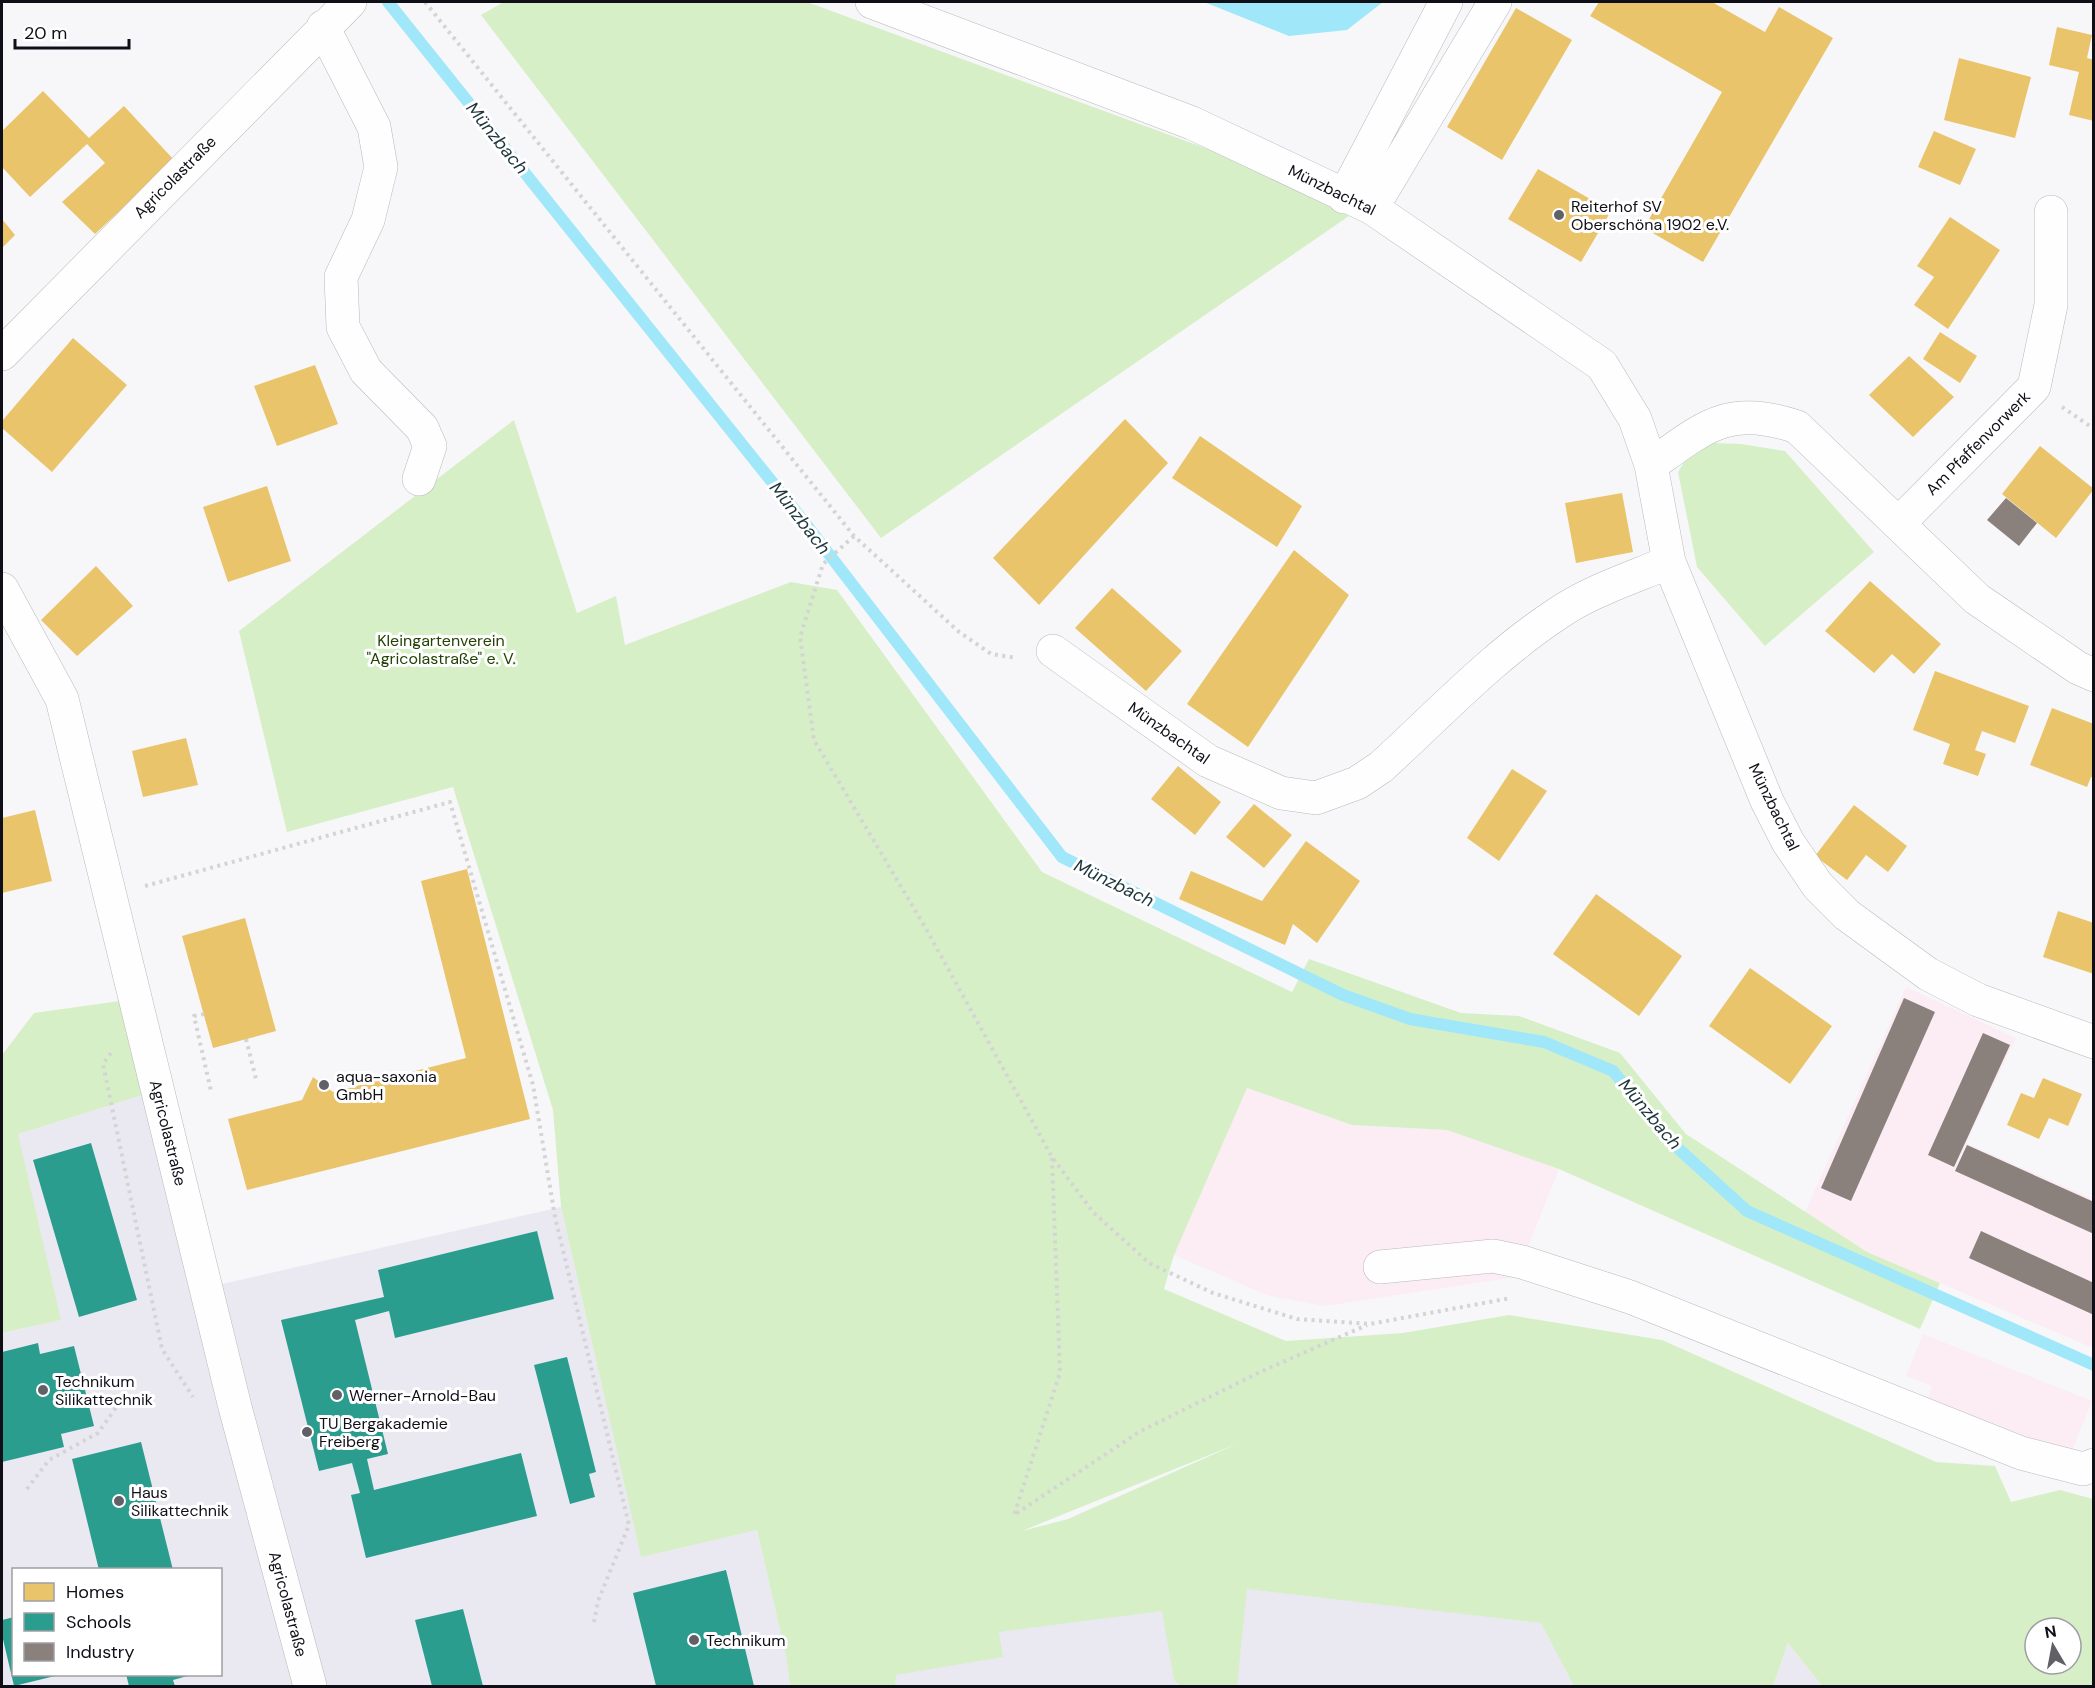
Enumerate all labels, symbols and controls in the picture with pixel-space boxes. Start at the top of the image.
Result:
scale bar [15,12,129,50]
text: 20 m [24,21,67,45]
water label: Münzbach [461,97,533,179]
street label: Agricolastraße [129,131,221,223]
street label: Münzbachtal [1285,160,1379,220]
place label: Reiterhof SV Oberschöna 1902 e.V. [1571,196,1729,235]
marker: Reiterhof SV Oberschöna 1902 e.V. [1552,208,1566,222]
street label: Am Pfaffenvorwerk [1921,386,2035,500]
water label: Münzbach [764,477,836,559]
park label: Kleingartenverein "Agricolastraße" e. V. [366,630,516,669]
street label: Münzbachtal [1124,697,1214,769]
street label: Münzbachtal [1744,760,1804,854]
water label: Münzbach [1070,853,1158,913]
place label: aqua-saxonia GmbH [336,1066,437,1105]
water label: Münzbach [1613,1073,1687,1155]
street label: Agricolastraße [145,1078,191,1188]
marker: aqua-saxonia GmbH [317,1078,331,1092]
place label: Technikum Silikattechnik [55,1371,153,1410]
marker: Technikum Silikattechnik [36,1383,50,1397]
place label: Werner-Arnold-Bau [349,1385,496,1406]
marker: Werner-Arnold-Bau [330,1388,344,1402]
place label: TU Bergakademie Freiberg [319,1413,448,1452]
marker: TU Bergakademie Freiberg [300,1425,314,1439]
place label: Haus Silikattechnik [131,1482,229,1521]
marker: Haus Silikattechnik [112,1494,126,1508]
street label: Agricolastraße [264,1549,312,1659]
legend [12,1568,222,1676]
text: Homes [66,1580,124,1604]
text: Schools [66,1610,131,1634]
north arrow [2023,1616,2083,1676]
text: N [2043,1620,2058,1643]
place label: Technikum [706,1630,786,1651]
marker: Technikum [687,1633,701,1647]
text: Industry [66,1640,135,1664]

